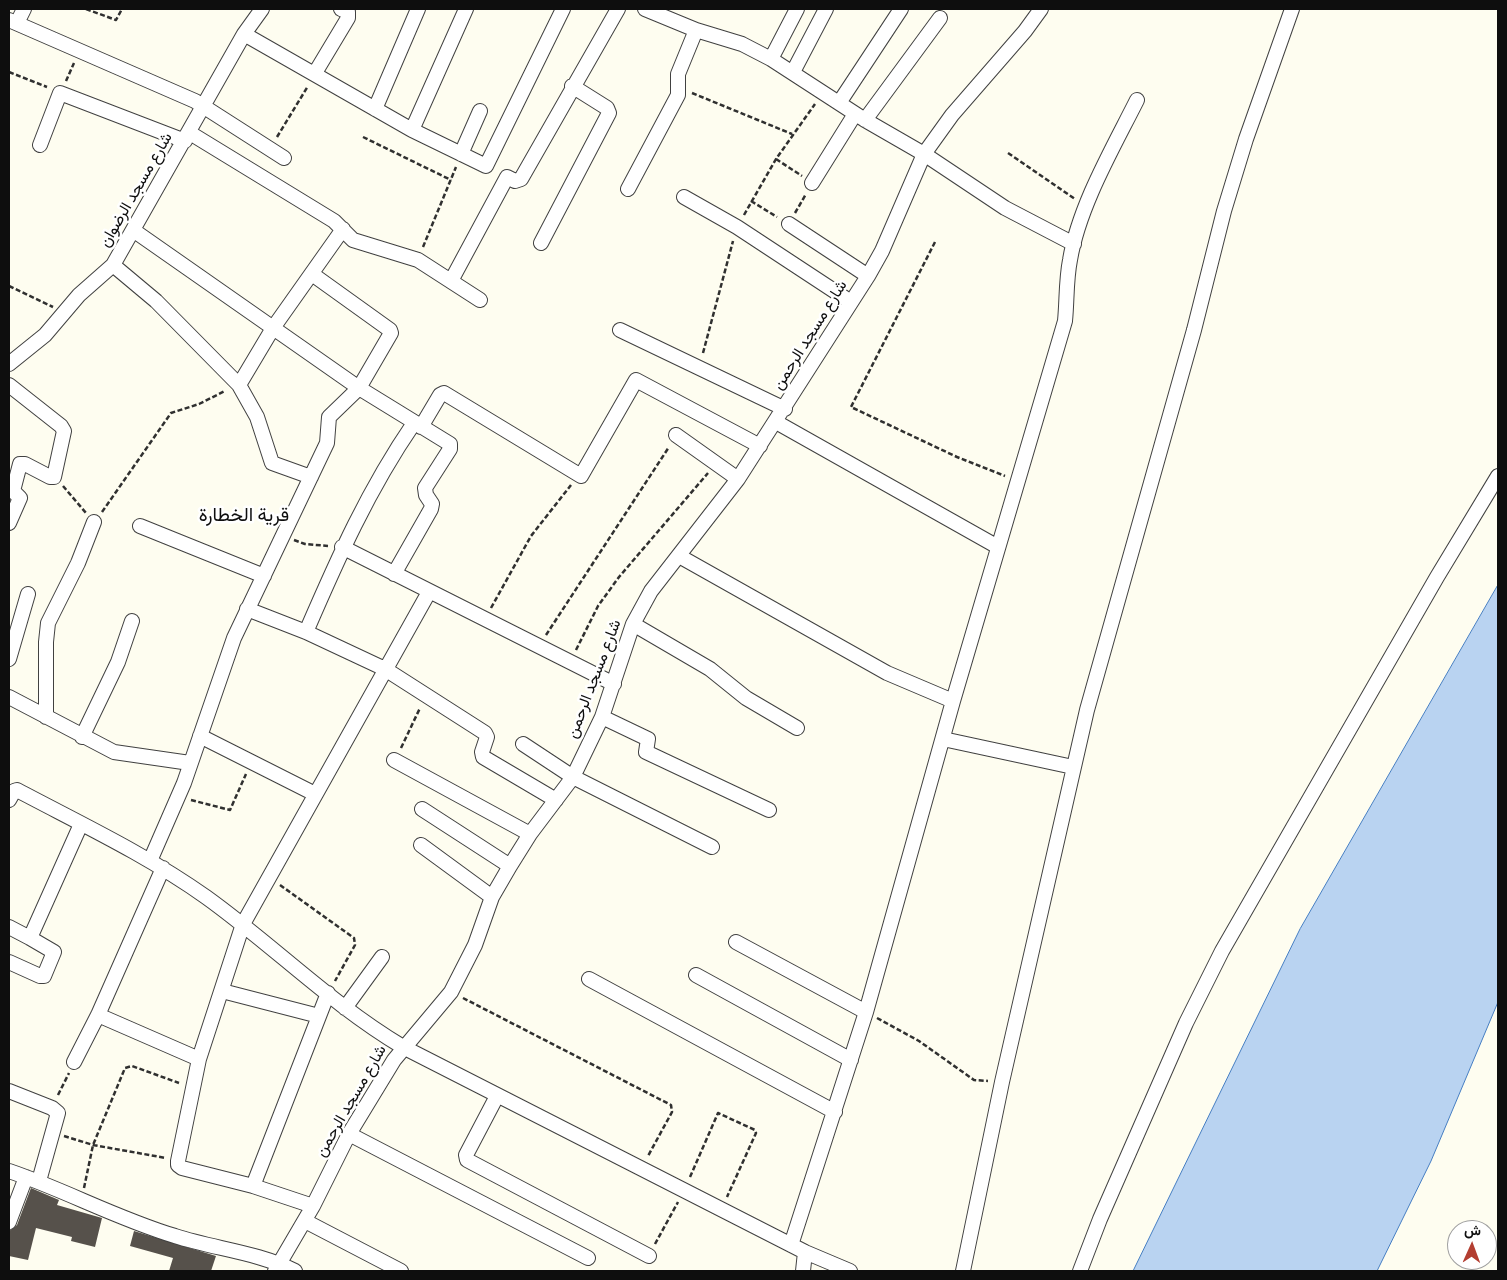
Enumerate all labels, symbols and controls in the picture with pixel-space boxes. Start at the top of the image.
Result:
street label: شارع مسجد الرضوان [95,129,177,251]
street label: شارع مسجد الرحمن [769,277,851,393]
district label: قرية الخطارة [199,505,289,527]
street label: شارع مسجد الرحمن [563,617,625,741]
street label: شارع مسجد الرحمن [311,1042,391,1160]
north arrow [1447,1220,1497,1270]
text: ش [1464,1222,1481,1239]

